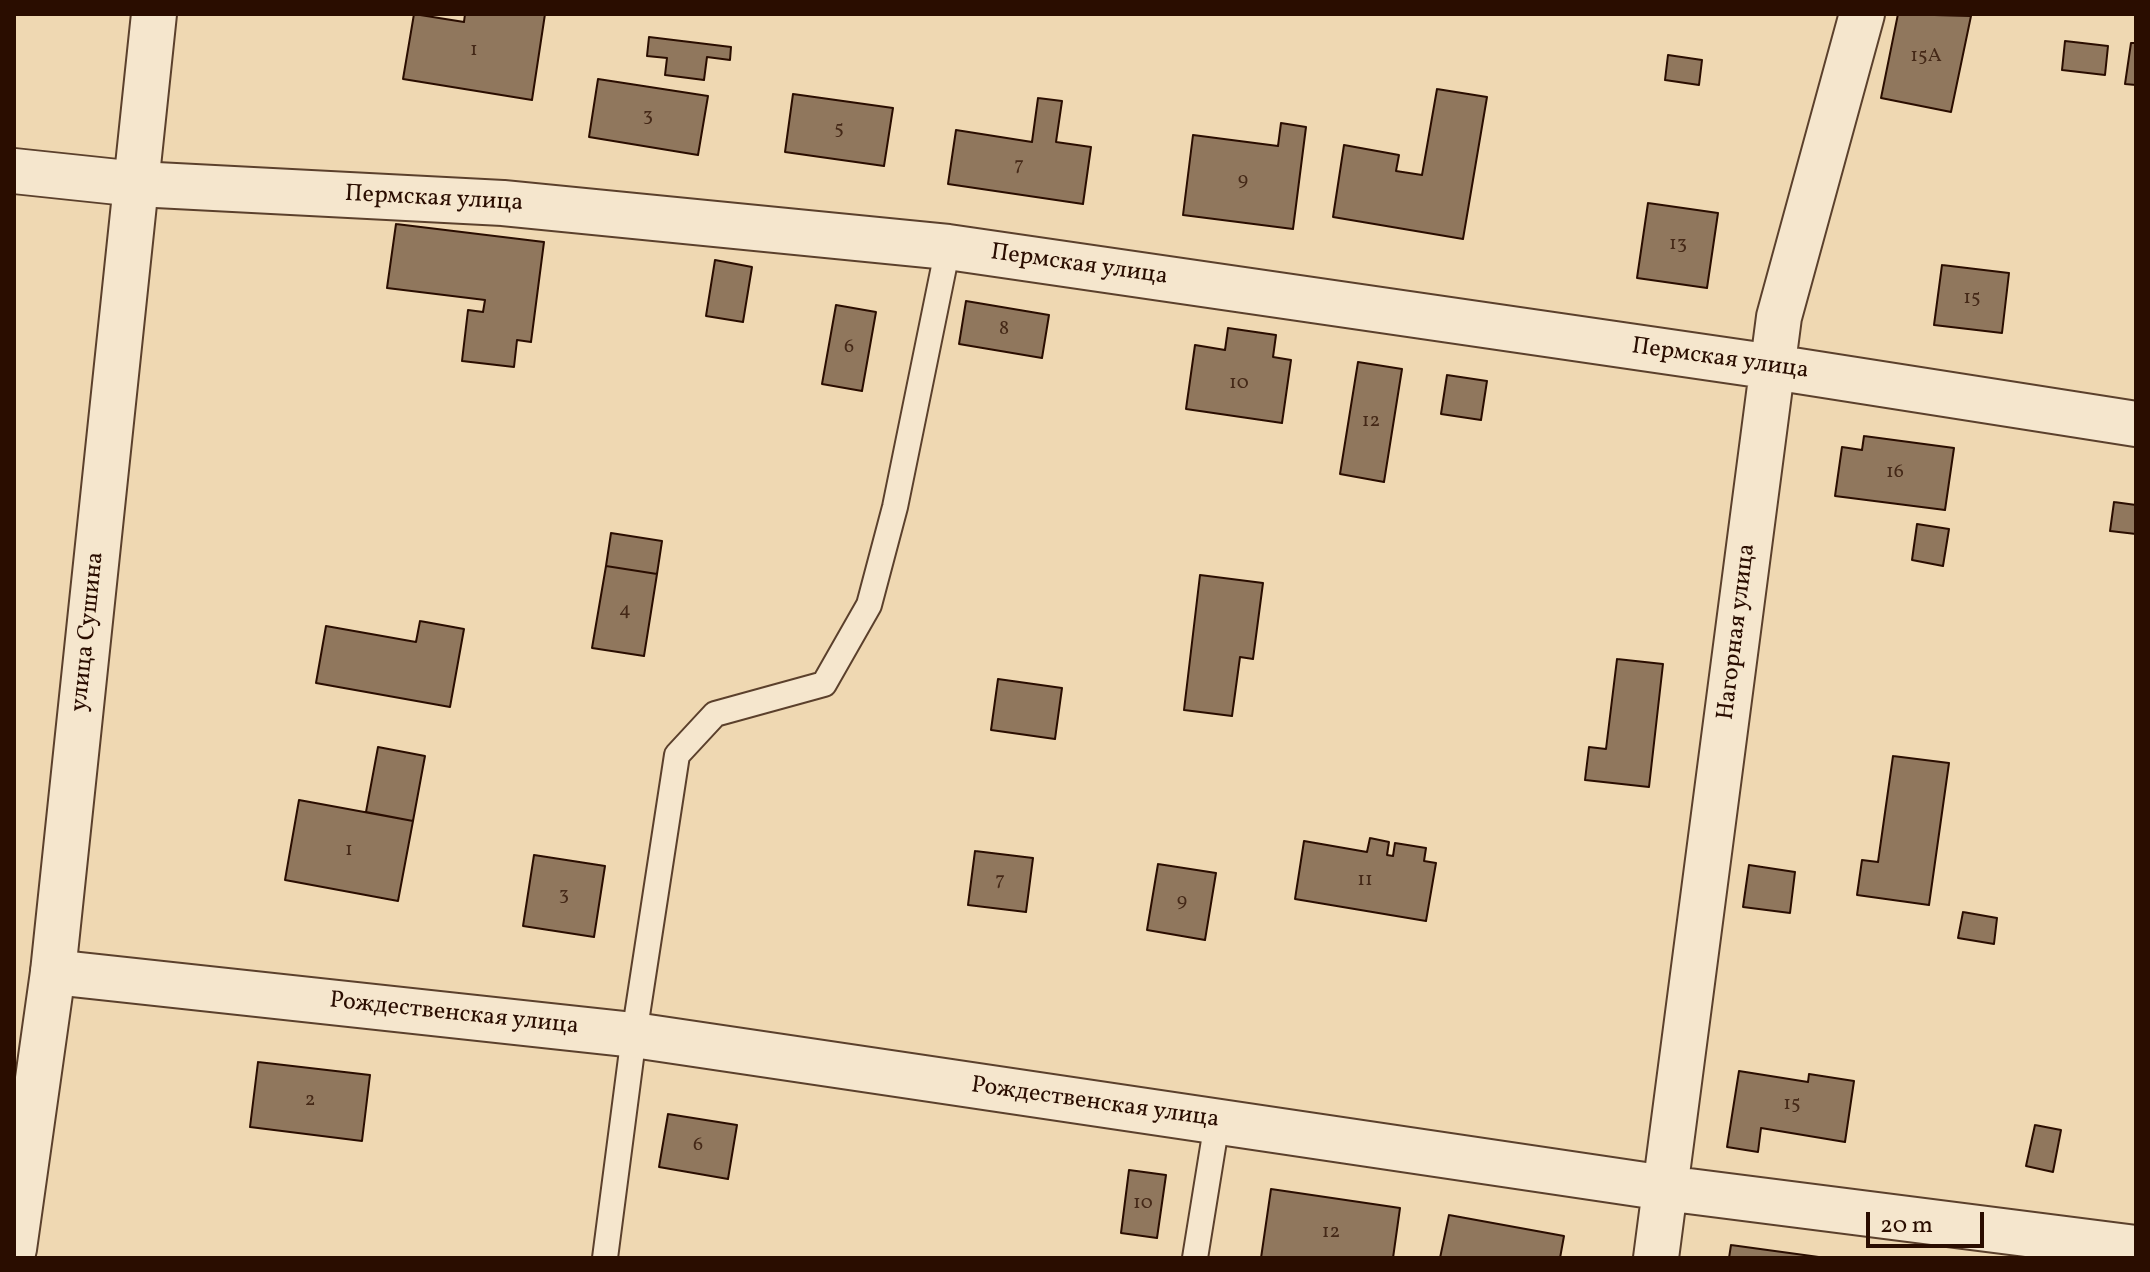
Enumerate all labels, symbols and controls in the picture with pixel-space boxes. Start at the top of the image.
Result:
house number: 1 [470,39,478,63]
house number: 15А [1910,45,1942,69]
house number: 3 [643,105,653,129]
house number: 5 [834,118,844,142]
house number: 7 [1014,154,1024,178]
house number: 9 [1238,169,1248,193]
street label: Пермская улица [344,181,524,219]
house number: 13 [1669,233,1687,257]
street label: Пермская улица [989,239,1169,293]
house number: 15 [1963,287,1981,311]
house number: 8 [999,318,1009,342]
street label: Пермская улица [1630,333,1810,387]
house number: 6 [844,336,854,360]
house number: 10 [1229,372,1249,396]
house number: 12 [1362,410,1380,434]
house number: 16 [1886,461,1904,485]
street label: Нагорная улица [1713,542,1763,722]
street label: улица Сушина [66,551,112,713]
house number: 4 [619,599,631,623]
house number: 1 [345,839,353,863]
house number: 7 [995,869,1005,893]
house number: 11 [1357,869,1373,893]
house number: 3 [559,884,569,908]
house number: 9 [1177,890,1187,914]
street label: Рождественская улица [328,988,580,1042]
street label: Рождественская улица [969,1072,1221,1136]
house number: 2 [305,1089,315,1113]
house number: 15 [1783,1093,1801,1117]
house number: 6 [693,1134,703,1158]
house number: 10 [1133,1192,1153,1216]
scale bar [1870,1196,1988,1246]
text: 20 m [1880,1209,1933,1243]
house number: 12 [1322,1221,1340,1245]

